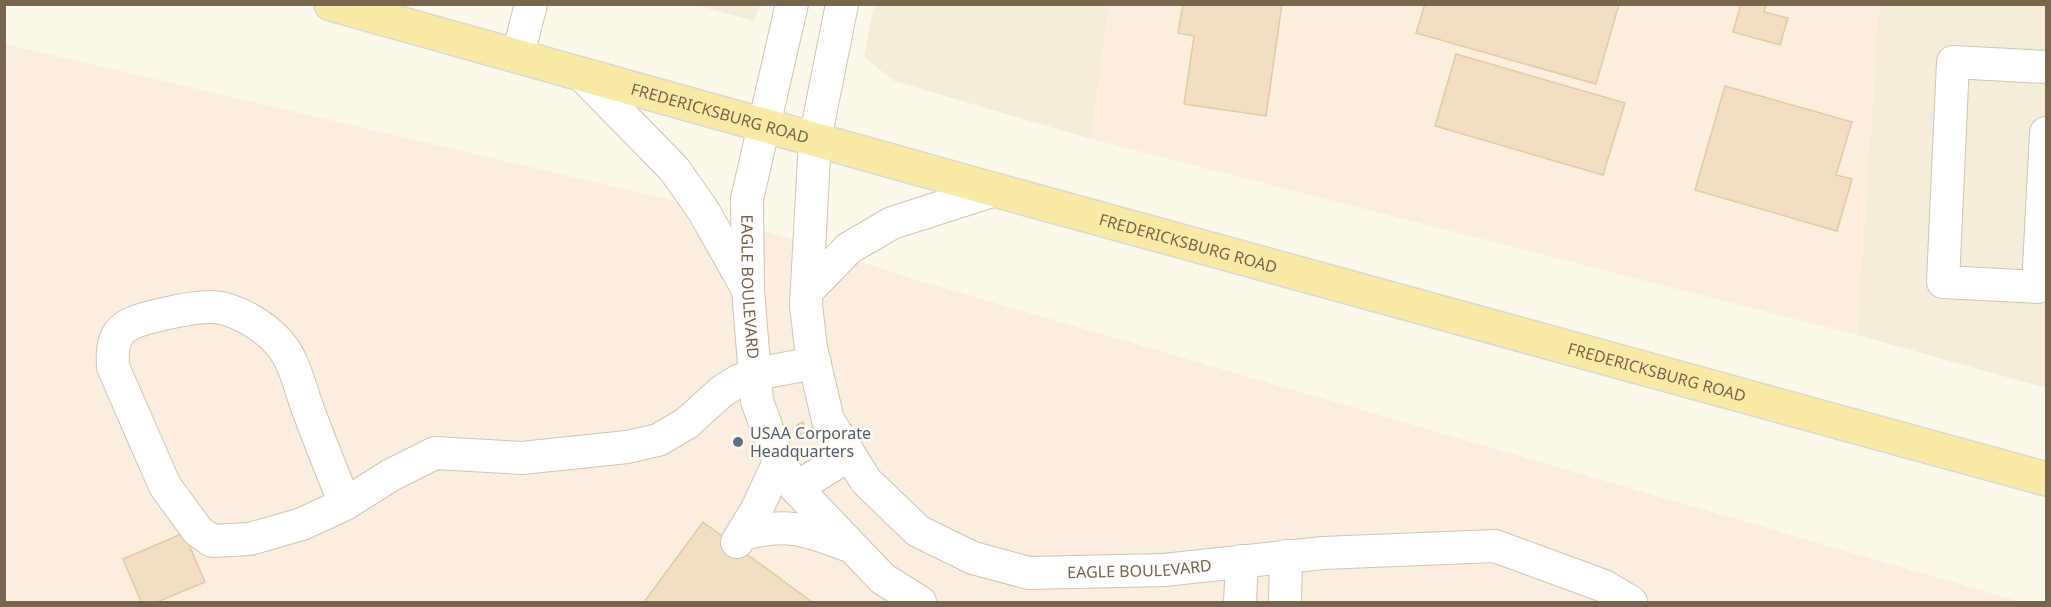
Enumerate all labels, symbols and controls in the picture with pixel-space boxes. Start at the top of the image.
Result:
street label: FREDERICKSBURG ROAD [628,78,812,148]
street label: FREDERICKSBURG ROAD [1097,208,1280,278]
street label: EAGLE BOULEVARD [736,214,765,360]
street label: FREDERICKSBURG ROAD [1565,337,1748,407]
place label: USAA Corporate Headquarters [750,422,871,462]
marker: USAA Corporate Headquarters [731,435,745,449]
street label: EAGLE BOULEVARD [1067,554,1213,583]

